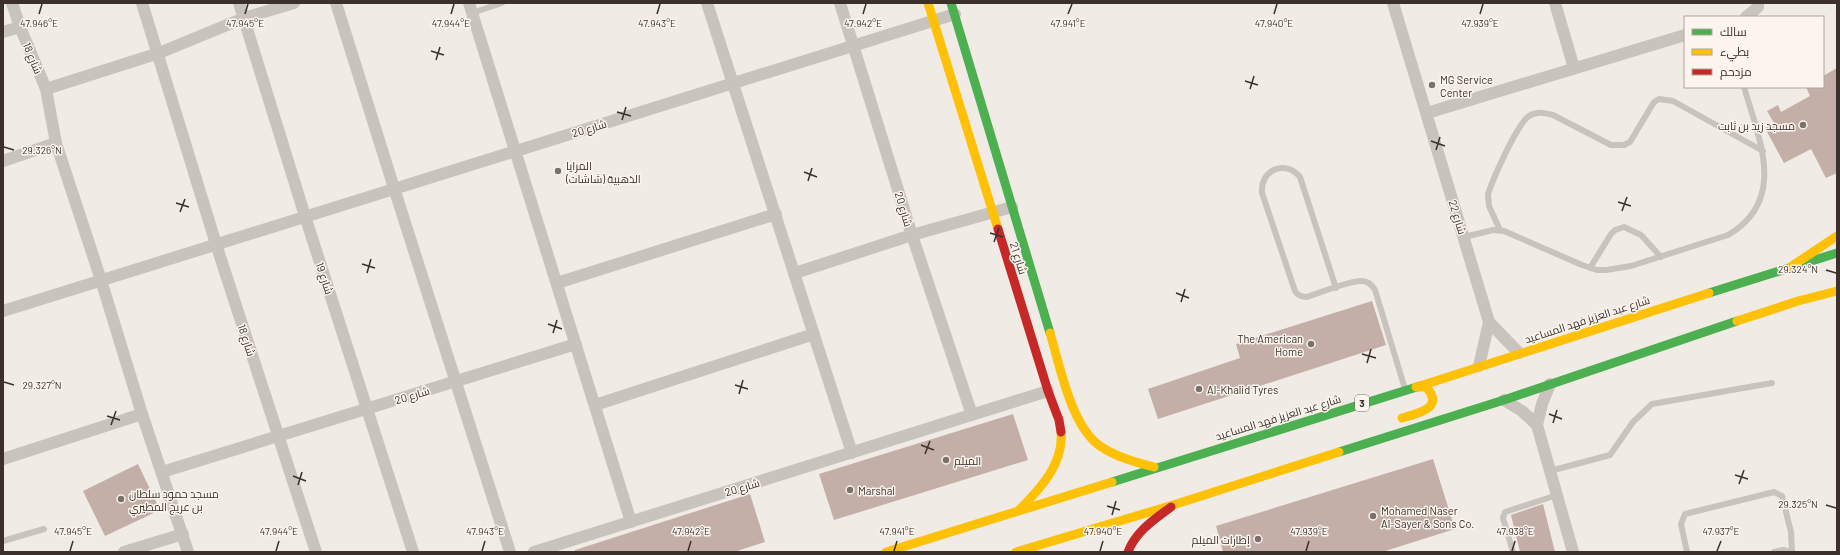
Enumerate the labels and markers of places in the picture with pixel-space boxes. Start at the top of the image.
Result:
place label: MG Service Center [1440,73,1493,99]
marker: MG Service Center [1427,80,1437,90]
place label: مسجد زيد بن ثابت [1718,119,1795,133]
marker: مسجد زيد بن ثابت [1798,120,1808,130]
place label: المرايا الذهبية (شاشات) [565,159,641,185]
marker: المرايا الذهبية (شاشات) [553,166,563,176]
place label: The American Home [1237,332,1303,358]
marker: The American Home [1306,339,1316,349]
place label: Al-Khalid Tyres [1207,383,1278,396]
marker: Al-Khalid Tyres [1194,384,1204,394]
place label: الميلم [954,454,981,469]
marker: الميلم [941,455,951,465]
place label: Marshal [858,484,895,497]
marker: Marshal [845,485,855,495]
place label: مسجد حمود سلطان بن عريج المطيري [129,487,219,516]
marker: مسجد حمود سلطان بن عريج المطيري [116,494,126,504]
place label: Mohamed Naser Al-Sayer & Sons Co. [1381,504,1474,530]
marker: Mohamed Naser Al-Sayer & Sons Co. [1368,511,1378,521]
place label: إطارات الميلم [1192,533,1250,548]
marker: إطارات الميلم [1253,534,1263,544]

